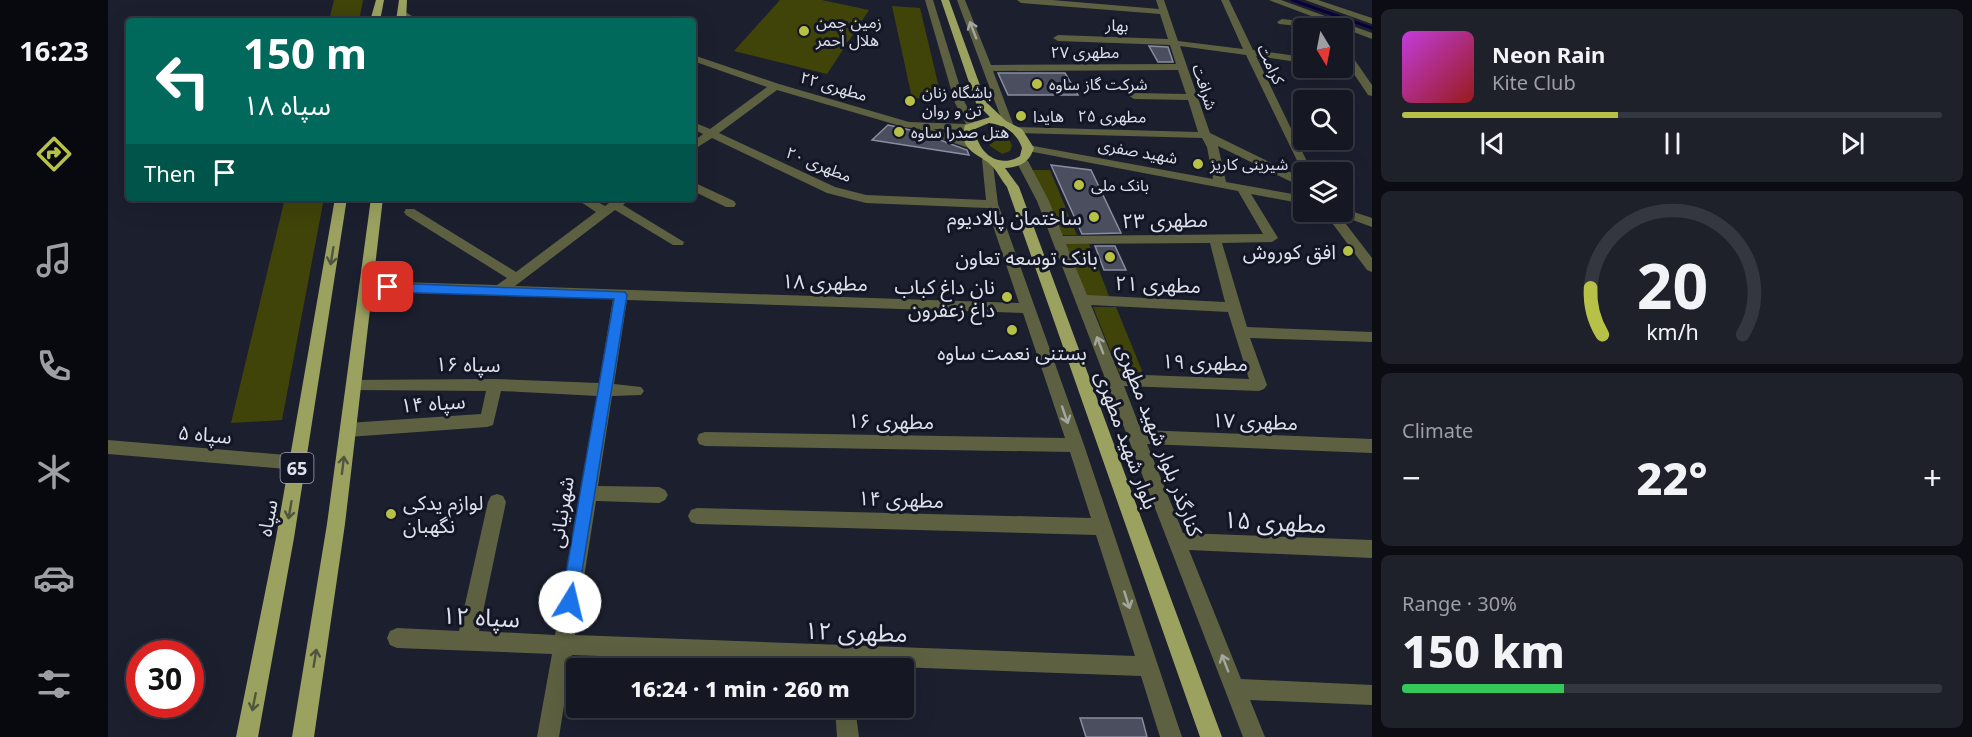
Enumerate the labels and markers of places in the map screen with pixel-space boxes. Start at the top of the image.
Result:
place label: زمین چمن هلال احمر [815,11,882,51]
marker: زمین چمن هلال احمر [797,24,811,38]
place label: شرکت گاز ساوه [1049,73,1148,95]
marker: شرکت گاز ساوه [1030,77,1044,91]
place label: باشگاه زنان تن و روان [922,81,992,121]
marker: باشگاه زنان تن و روان [903,94,917,108]
place label: هایدا [1033,105,1064,127]
marker: هایدا [1014,109,1028,123]
place label: هتل صدرا ساوه [911,121,1009,143]
marker: هتل صدرا ساوه [892,125,906,139]
place label: شیرینی کاریز [1209,153,1288,175]
marker: شیرینی کاریز [1191,157,1205,171]
place label: بانک ملی [1091,174,1149,196]
marker: بانک ملی [1072,178,1086,192]
place label: ساختمان پالادیوم [947,204,1082,233]
marker: ساختمان پالادیوم [1087,210,1101,224]
place label: افق کوروش [1243,238,1336,265]
place label: بانک توسعه تعاون [955,244,1098,271]
marker: افق کوروش [1341,244,1355,258]
marker: بانک توسعه تعاون [1103,250,1117,264]
pin [362,261,413,312]
place label: نان داغ کباب داغ زعفرون [894,273,995,325]
marker: نان داغ کباب داغ زعفرون [1000,290,1014,304]
marker: بستنی نعمت ساوه [1005,323,1019,337]
place label: بستنی نعمت ساوه [937,339,1087,366]
place label: لوازم یدکی نگهبان [403,489,483,539]
marker: لوازم یدکی نگهبان [384,507,398,521]

